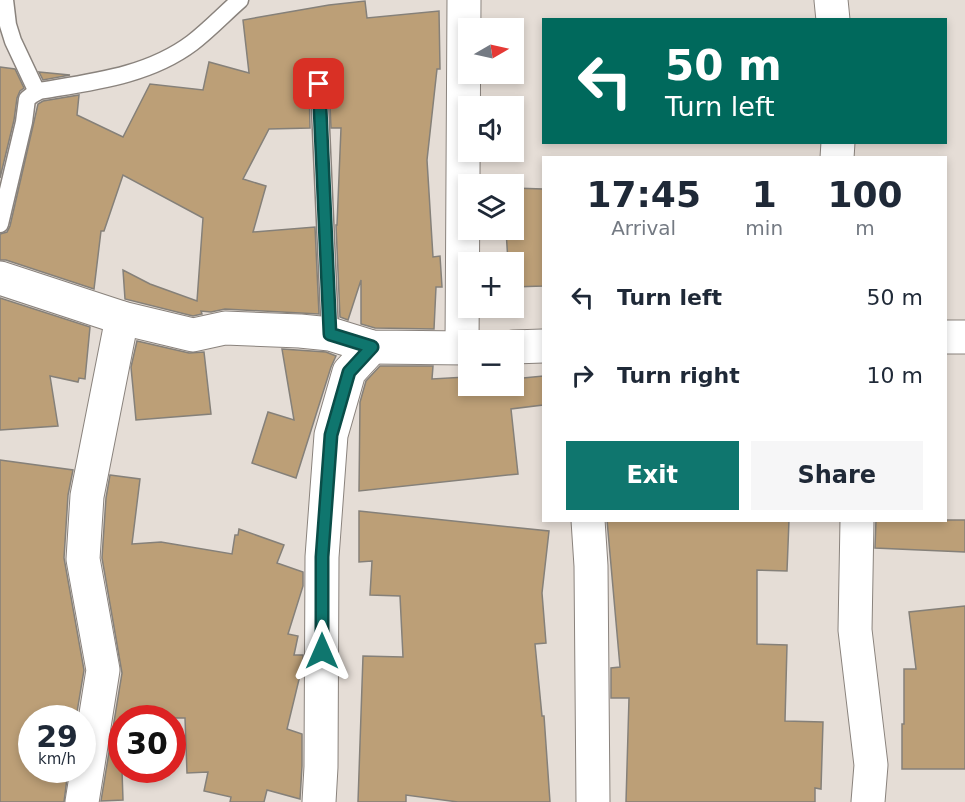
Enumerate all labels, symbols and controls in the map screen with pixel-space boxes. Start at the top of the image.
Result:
north arrow [458,18,524,84]
map controls [458,18,524,396]
text: 50 m [665,41,782,90]
icon: left [566,42,644,120]
pin [293,58,344,109]
icon: arrive [302,67,335,100]
text: Turn left [665,91,775,122]
button: sound [458,96,524,162]
button: layers [458,174,524,240]
text: 17:45 [586,174,701,215]
text: 1 [752,174,777,215]
text: 100 [827,174,903,215]
text: Arrival [611,216,676,240]
text: min [745,216,783,240]
text: m [855,216,875,240]
button: + [458,252,524,318]
icon: left [566,281,599,314]
text: Turn left [617,285,722,310]
text: 50 m [867,285,923,310]
button: − [458,330,524,396]
icon: right [566,359,599,392]
text: Turn right [617,363,740,388]
text: 10 m [867,363,923,388]
button: Exit [566,441,739,510]
button: Share [751,441,923,510]
position arrow [290,619,354,683]
speed limit sign: 30 [108,705,186,783]
text: 29 [36,719,78,754]
text: km/h [38,750,76,768]

